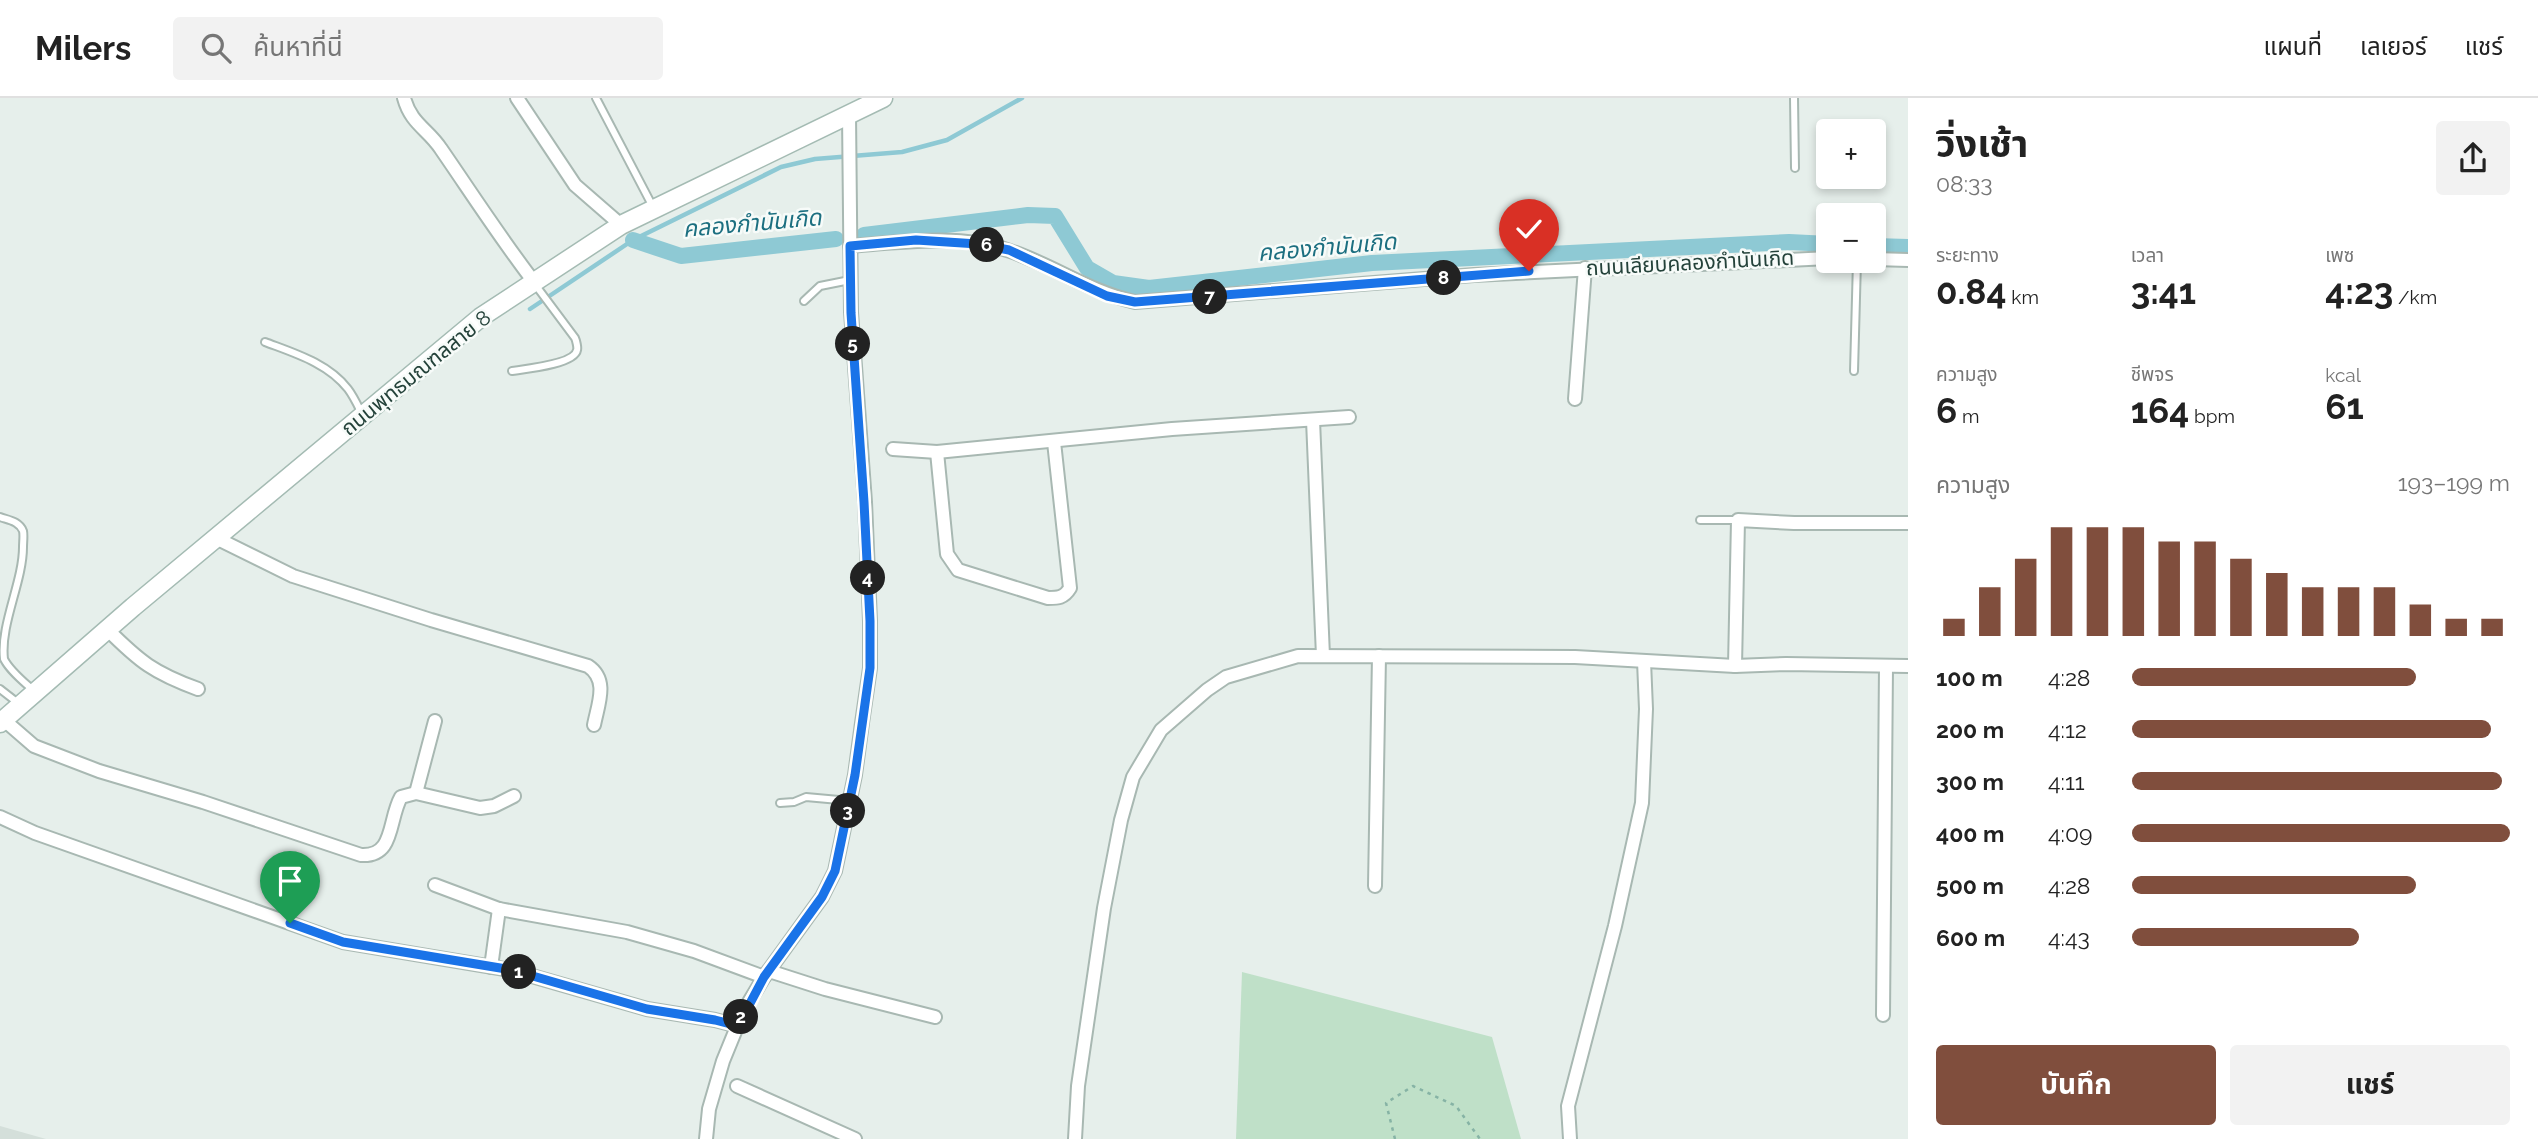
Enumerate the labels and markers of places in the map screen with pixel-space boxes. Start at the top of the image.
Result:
pin [1499,199,1559,271]
pin: 6 [970,228,1004,262]
pin: 8 [1426,260,1462,296]
pin: 7 [1192,280,1228,314]
pin: 5 [836,327,870,362]
pin: 4 [850,560,886,596]
pin: 3 [830,794,866,828]
pin [260,851,320,923]
pin: 1 [502,954,536,990]
pin: 2 [724,1000,758,1034]

